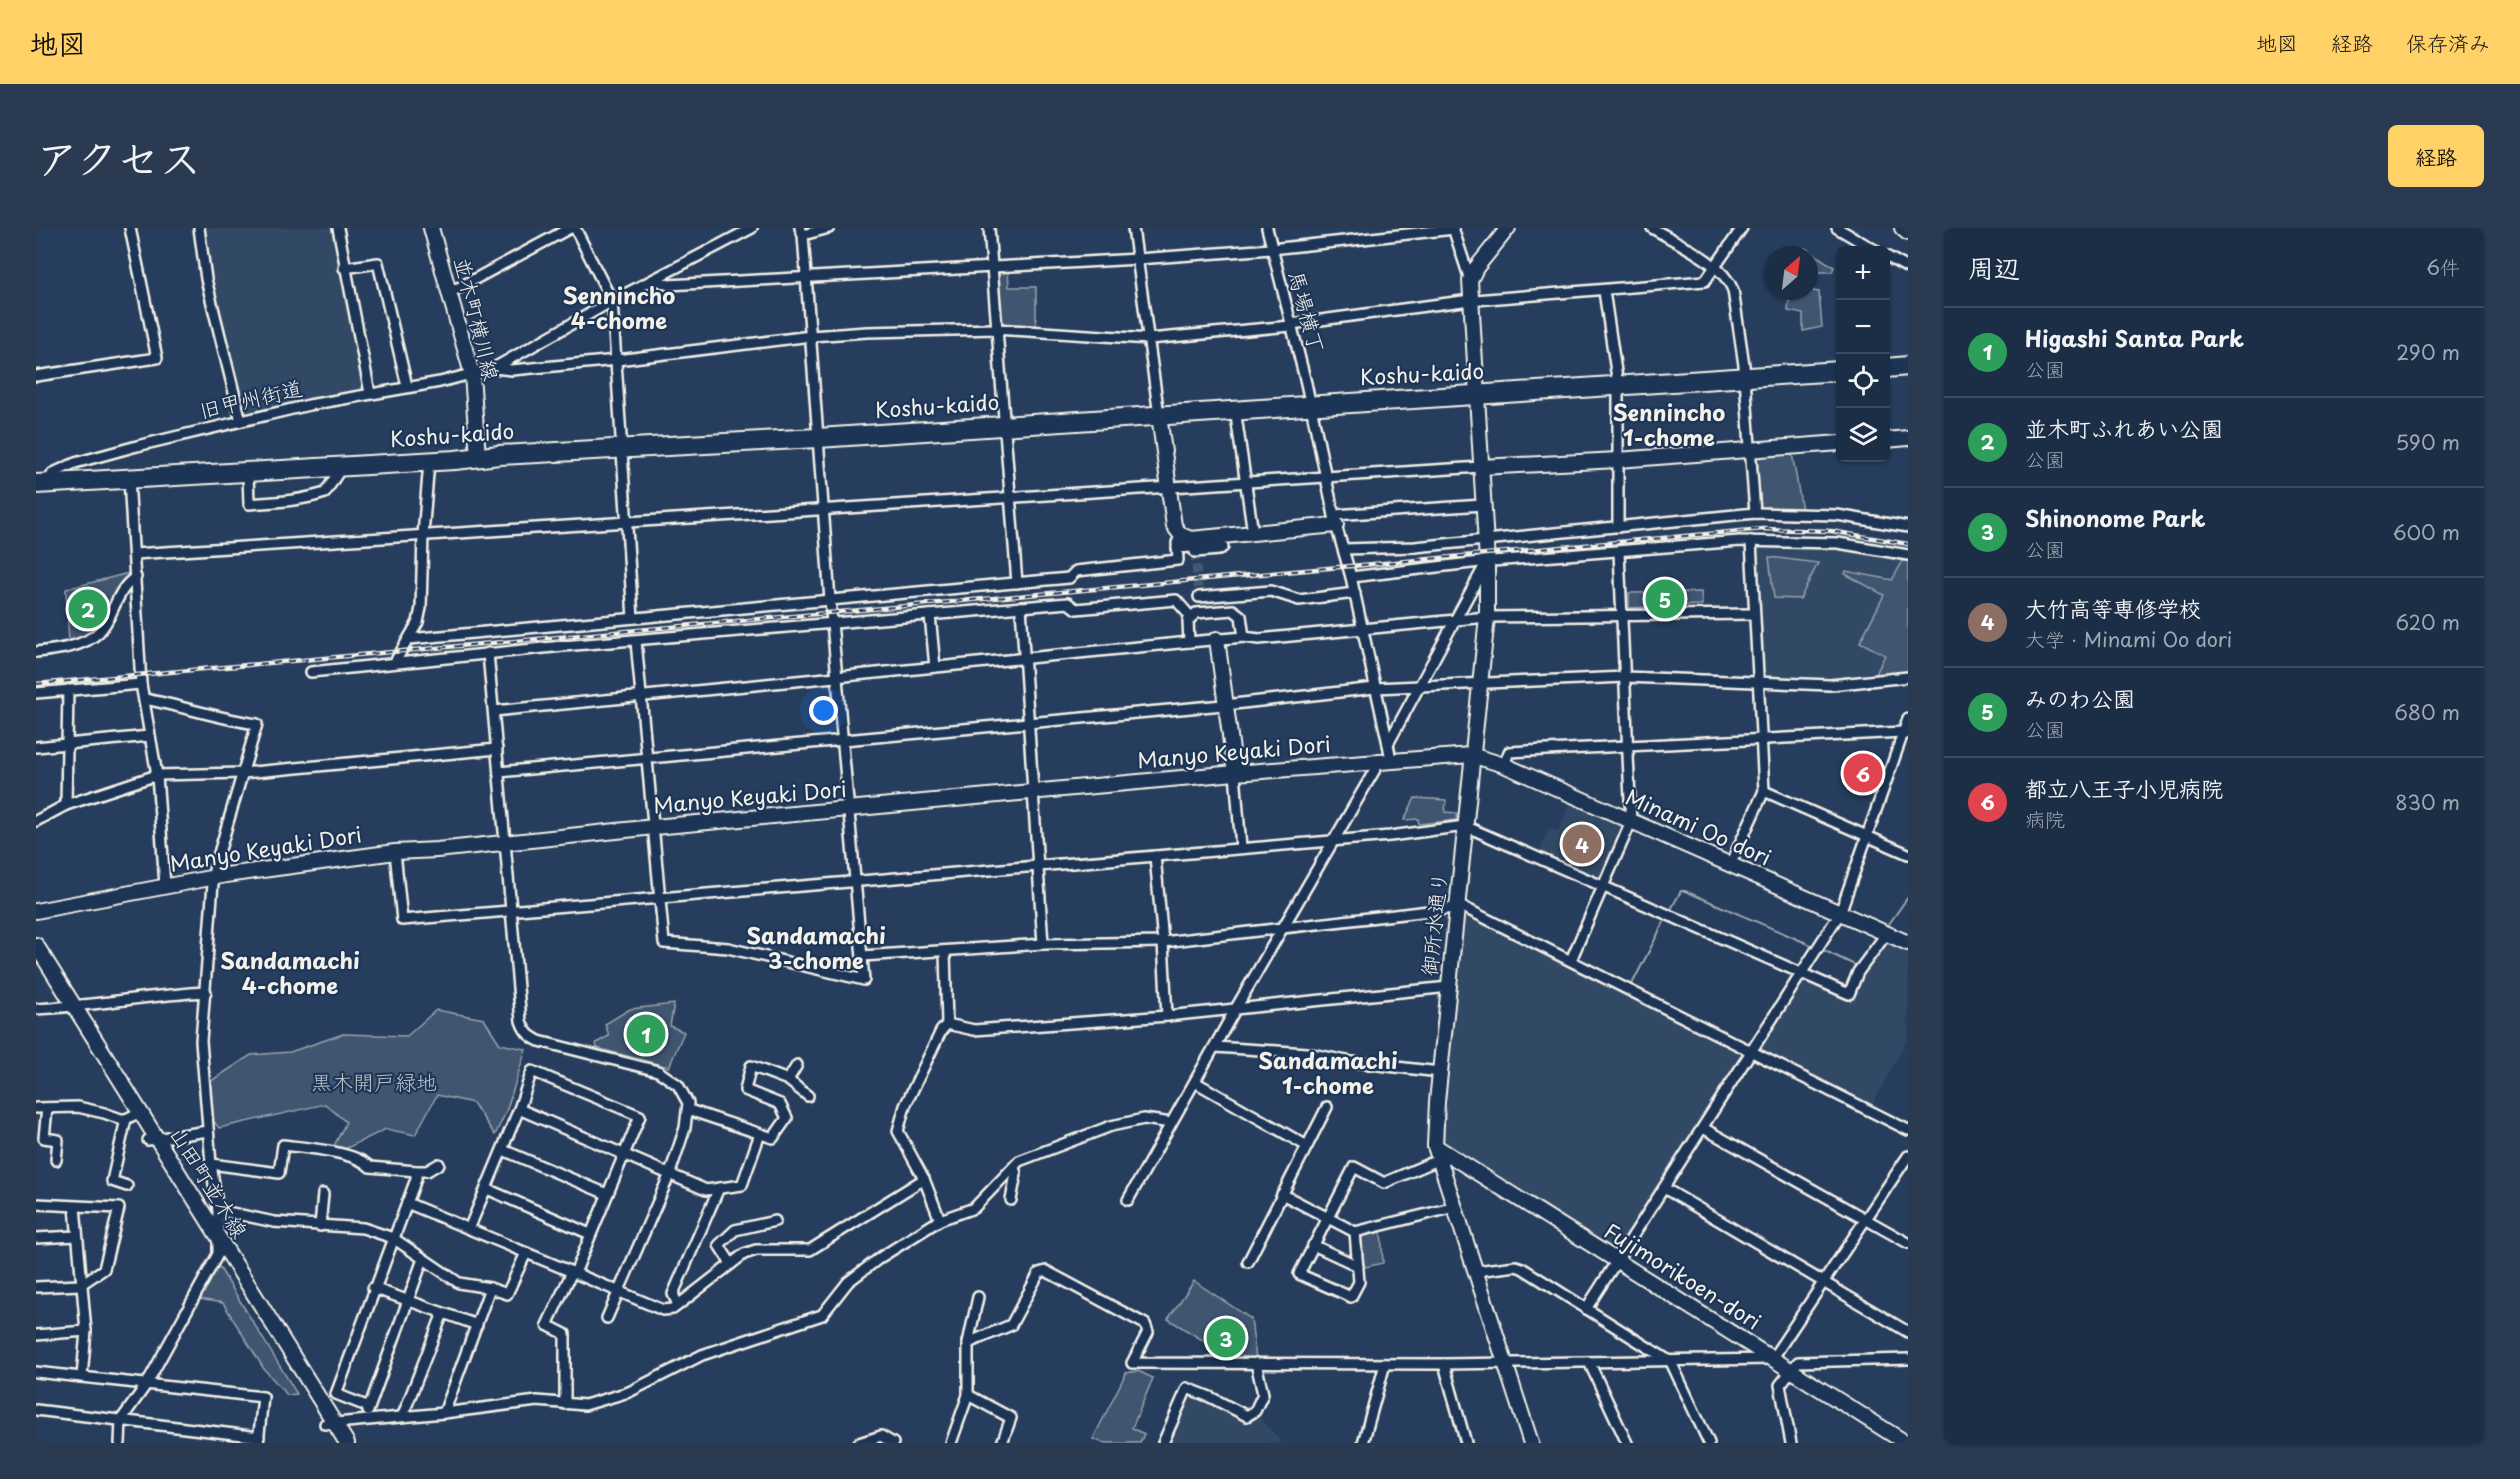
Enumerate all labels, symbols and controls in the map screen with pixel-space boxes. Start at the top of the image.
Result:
text: 地図 [30,21,86,64]
text: 地図 [2256,26,2298,58]
text: 経路 [2331,26,2373,58]
text: 保存済み [2406,26,2490,58]
text: アクセス [36,125,201,188]
button: 経路 [2388,125,2484,187]
north arrow [1764,246,1818,300]
map controls [1836,246,1890,462]
button: + [1836,246,1890,300]
text: 周辺 [1968,248,2020,287]
text: 6件 [2426,252,2460,282]
street label: 並木町横川線 [447,254,509,384]
street label: 馬場横丁 [1282,267,1334,356]
district label: Sennincho 4-chome [563,278,675,336]
button: − [1836,300,1890,354]
text: Higashi Santa Park [2025,321,2244,354]
text: 1 [1983,337,1992,367]
text: 290 m [2396,337,2460,367]
street label: Koshu-kaido [1359,354,1485,392]
button: locate [1836,354,1890,408]
text: 公園 [2025,354,2065,384]
street label: 旧甲州街道 [196,371,305,425]
street label: Koshu-kaido [874,385,1000,425]
district label: Sennincho 1-chome [1613,395,1725,453]
button: layers [1836,408,1890,462]
text: 並木町ふれあい公園 [2025,411,2223,444]
street label: Koshu-kaido [389,414,515,454]
text: 2 [1980,427,1995,457]
text: 590 m [2396,427,2460,457]
text: 公園 [2025,444,2065,474]
text: Shinonome Park [2025,501,2205,534]
text: 3 [1981,517,1994,547]
text: 600 m [2392,517,2460,547]
text: 公園 [2025,534,2065,564]
pin: 5 [1646,576,1684,622]
pin: 2 [68,586,108,632]
text: 大竹高等専修学校 [2025,591,2201,624]
text: 4 [1981,607,1994,637]
text: 620 m [2396,607,2460,637]
text: 大学 · Minami Oo dori [2025,624,2232,654]
text: みのわ公園 [2025,681,2135,714]
your location [809,696,838,725]
text: 5 [1981,697,1994,727]
text: 680 m [2394,697,2460,727]
text: 公園 [2025,714,2065,744]
street label: Manyo Keyaki Dori [1136,727,1332,775]
pin: 6 [1844,750,1882,796]
text: 都立八王子小児病院 [2025,771,2223,804]
street label: Manyo Keyaki Dori [652,772,848,820]
street label: Minami Oo dori [1621,780,1777,873]
text: 6 [1980,787,1995,817]
text: 830 m [2395,787,2460,817]
text: 病院 [2025,804,2065,834]
street label: Manyo Keyaki Dori [167,817,364,879]
pin: 4 [1562,822,1602,866]
street label: 御所水通り [1412,870,1454,978]
district label: Sandamachi 3-chome [746,918,886,976]
district label: Sandamachi 4-chome [220,943,360,1001]
pin: 1 [626,1012,666,1056]
district label: Sandamachi 1-chome [1258,1043,1398,1101]
park label: 黒木開戸緑地 [311,1065,437,1097]
street label: 山田町並木線 [163,1120,257,1244]
street label: Fujimorikoen-dori [1598,1214,1768,1336]
pin: 3 [1206,1316,1246,1360]

